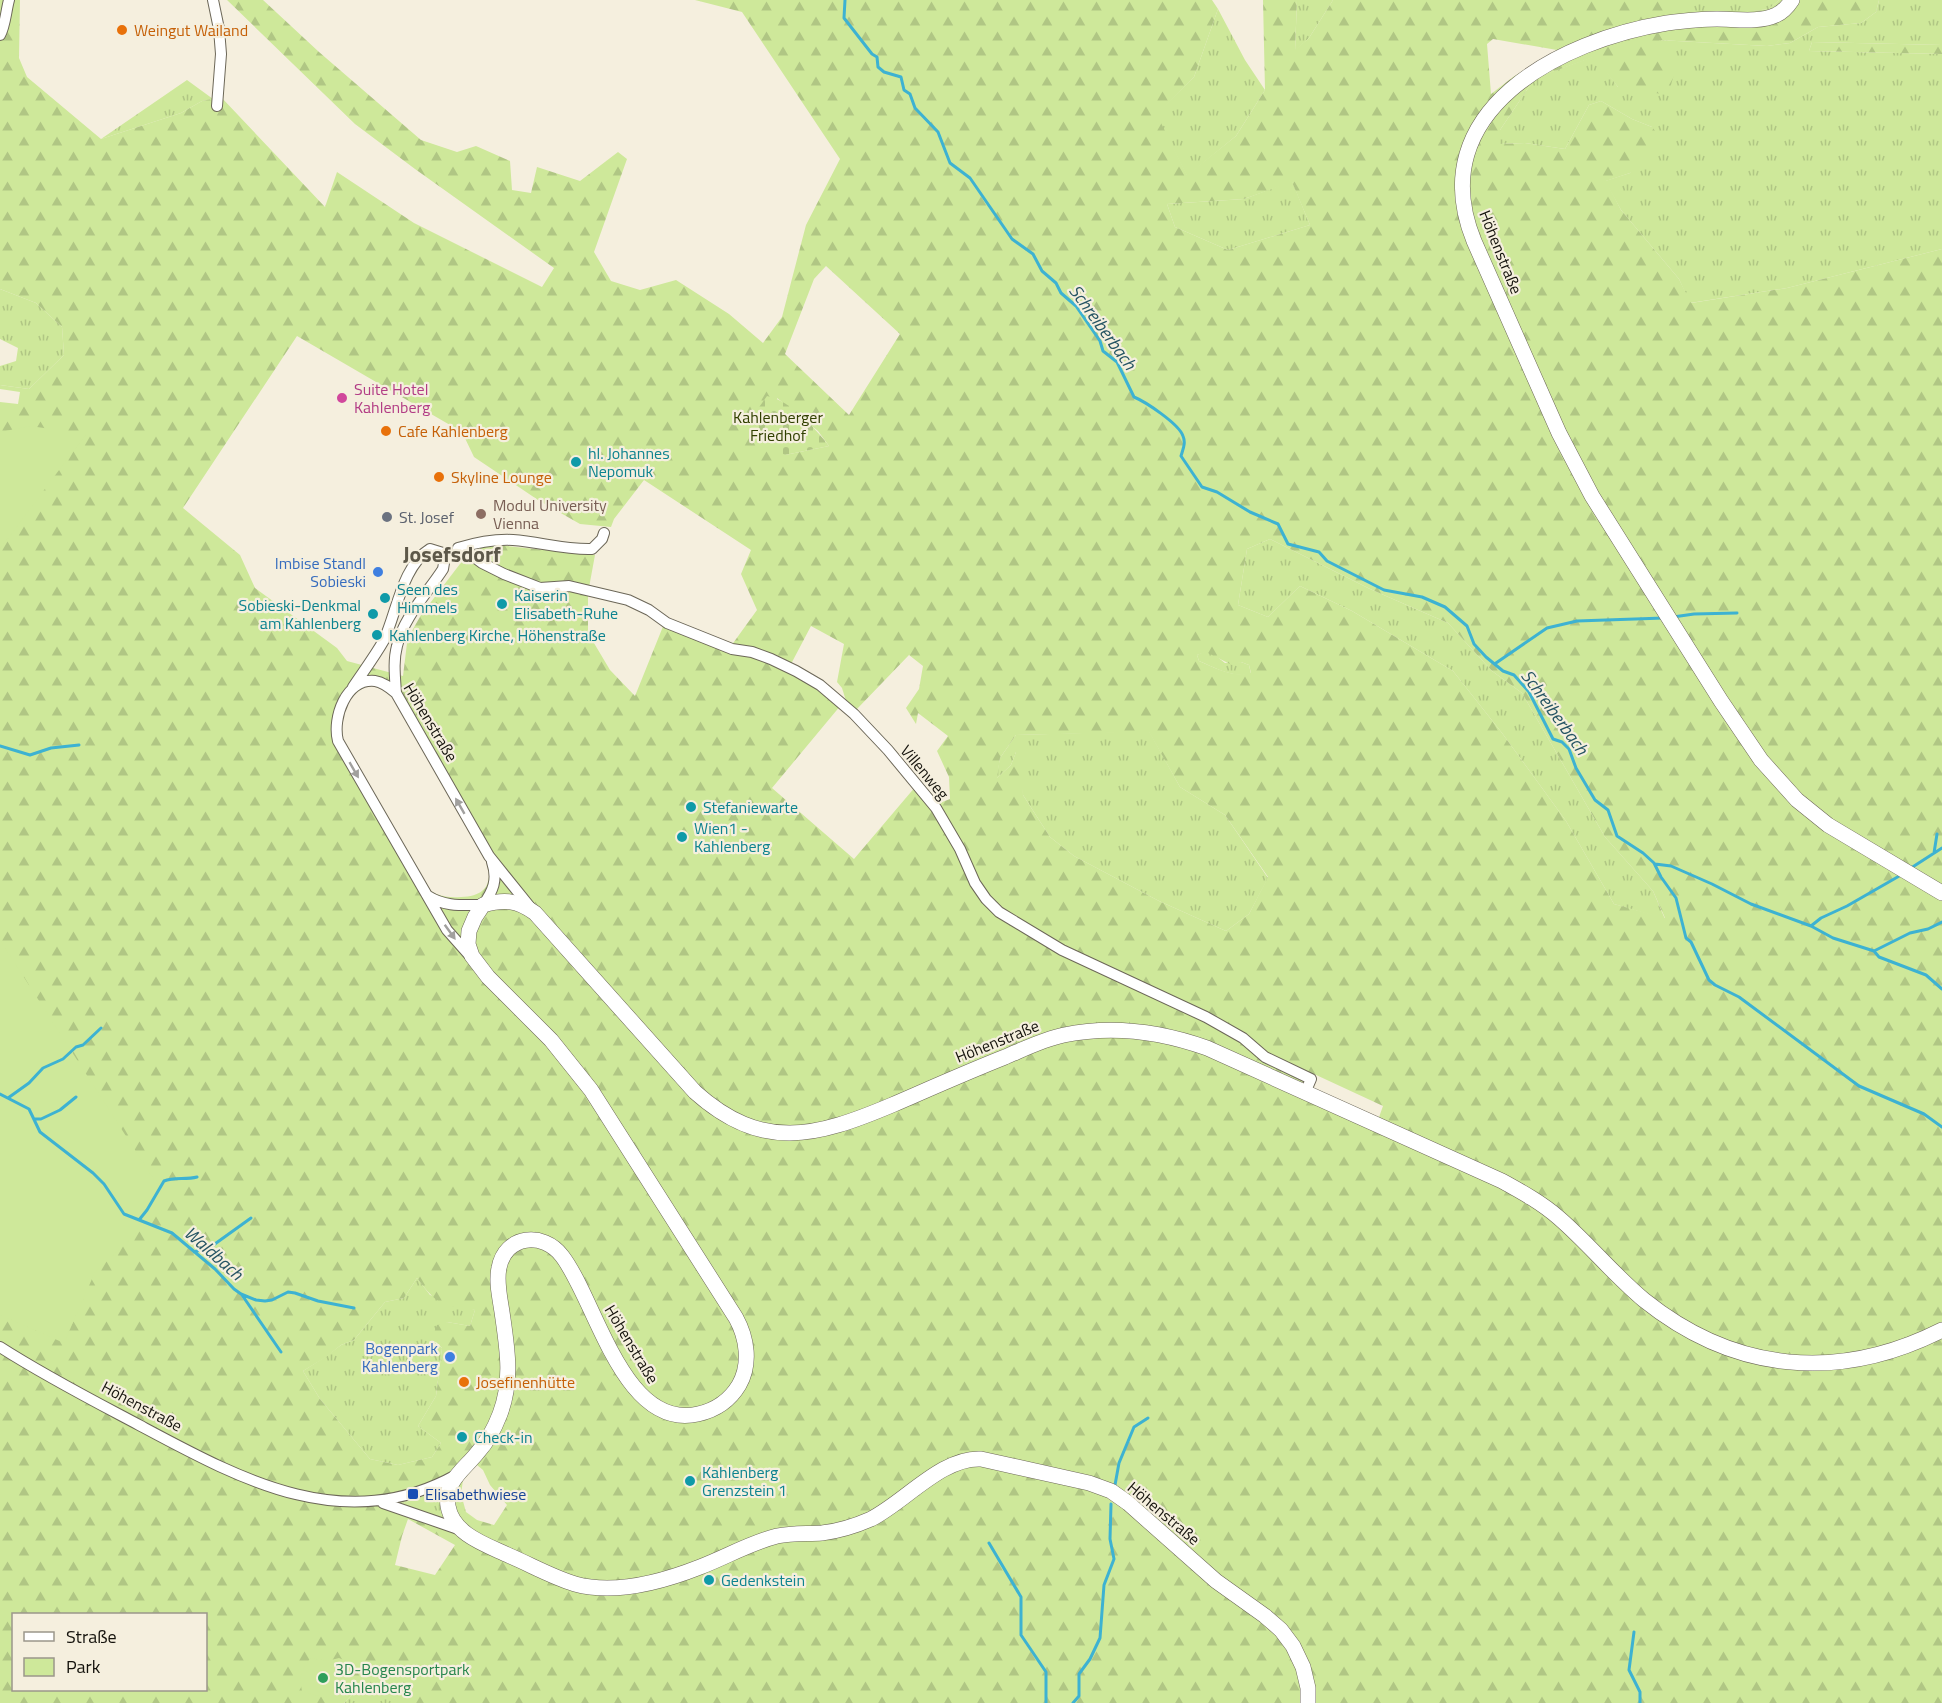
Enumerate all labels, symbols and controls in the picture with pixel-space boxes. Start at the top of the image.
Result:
place label: Weingut Wailand [134,18,248,42]
marker: Weingut Wailand [115,23,129,37]
street label: Höhenstraße [1473,207,1529,297]
water label: Schreiberbach [1063,279,1144,376]
place label: Suite Hotel Kahlenberg [354,377,430,419]
marker: Suite Hotel Kahlenberg [335,391,349,405]
park label: Kahlenberger Friedhof [733,405,823,447]
place label: Cafe Kahlenberg [398,419,508,443]
marker: Cafe Kahlenberg [379,424,393,438]
place label: hl. Johannes Nepomuk [588,441,670,483]
marker: hl. Johannes Nepomuk [569,455,583,469]
place label: Skyline Lounge [451,465,552,489]
marker: Skyline Lounge [432,470,446,484]
place label: Modul University Vienna [493,493,607,535]
place label: St. Josef [399,505,455,529]
marker: Modul University Vienna [474,507,488,521]
marker: St. Josef [380,510,394,524]
district label: Josefsdorf [403,537,501,571]
place label: Imbise Standl Sobieski [275,551,366,593]
marker: Imbise Standl Sobieski [371,565,385,579]
place label: Seen des Himmels [397,577,458,619]
place label: Kaiserin Elisabeth-Ruhe [514,583,618,625]
marker: Seen des Himmels [378,591,392,605]
place label: Sobieski-Denkmal am Kahlenberg [239,593,361,635]
marker: Kaiserin Elisabeth-Ruhe [495,597,509,611]
marker: Sobieski-Denkmal am Kahlenberg [366,607,380,621]
place label: Kahlenberg Kirche, Höhenstraße [389,623,606,647]
marker: Kahlenberg Kirche, Höhenstraße [370,628,384,642]
water label: Schreiberbach [1515,664,1596,761]
street label: Höhenstraße [398,678,464,766]
street label: Villenweg [895,739,955,805]
one-way arrow [349,762,359,779]
place label: Stefaniewarte [703,795,798,819]
one-way arrow [455,797,465,814]
marker: Stefaniewarte [684,800,698,814]
place label: Wien1 - Kahlenberg [694,816,770,858]
marker: Wien1 - Kahlenberg [675,830,689,844]
one-way arrow [444,924,456,940]
street label: Höhenstraße [952,1013,1042,1069]
water label: Waldbach [178,1220,250,1287]
street label: Höhenstraße [599,1300,665,1388]
place label: Bogenpark Kahlenberg [362,1336,438,1378]
marker: Bogenpark Kahlenberg [443,1350,457,1364]
place label: Josefinenhütte [476,1370,575,1394]
street label: Höhenstraße [97,1375,187,1437]
marker: Josefinenhütte [457,1375,471,1389]
place label: Check-in [474,1425,533,1449]
marker: Check-in [455,1430,469,1444]
place label: Kahlenberg Grenzstein 1 [702,1460,787,1502]
marker: Kahlenberg Grenzstein 1 [683,1474,697,1488]
street label: Höhenstraße [1122,1475,1206,1551]
place label: Elisabethwiese [425,1482,526,1506]
marker: Elisabethwiese [406,1487,420,1501]
place label: Gedenkstein [721,1568,805,1592]
marker: Gedenkstein [702,1573,716,1587]
legend [12,1613,207,1691]
text: Straße [66,1623,117,1650]
text: Park [66,1653,101,1680]
place label: 3D-Bogensportpark Kahlenberg [335,1657,470,1699]
marker: 3D-Bogensportpark Kahlenberg [316,1671,330,1685]

